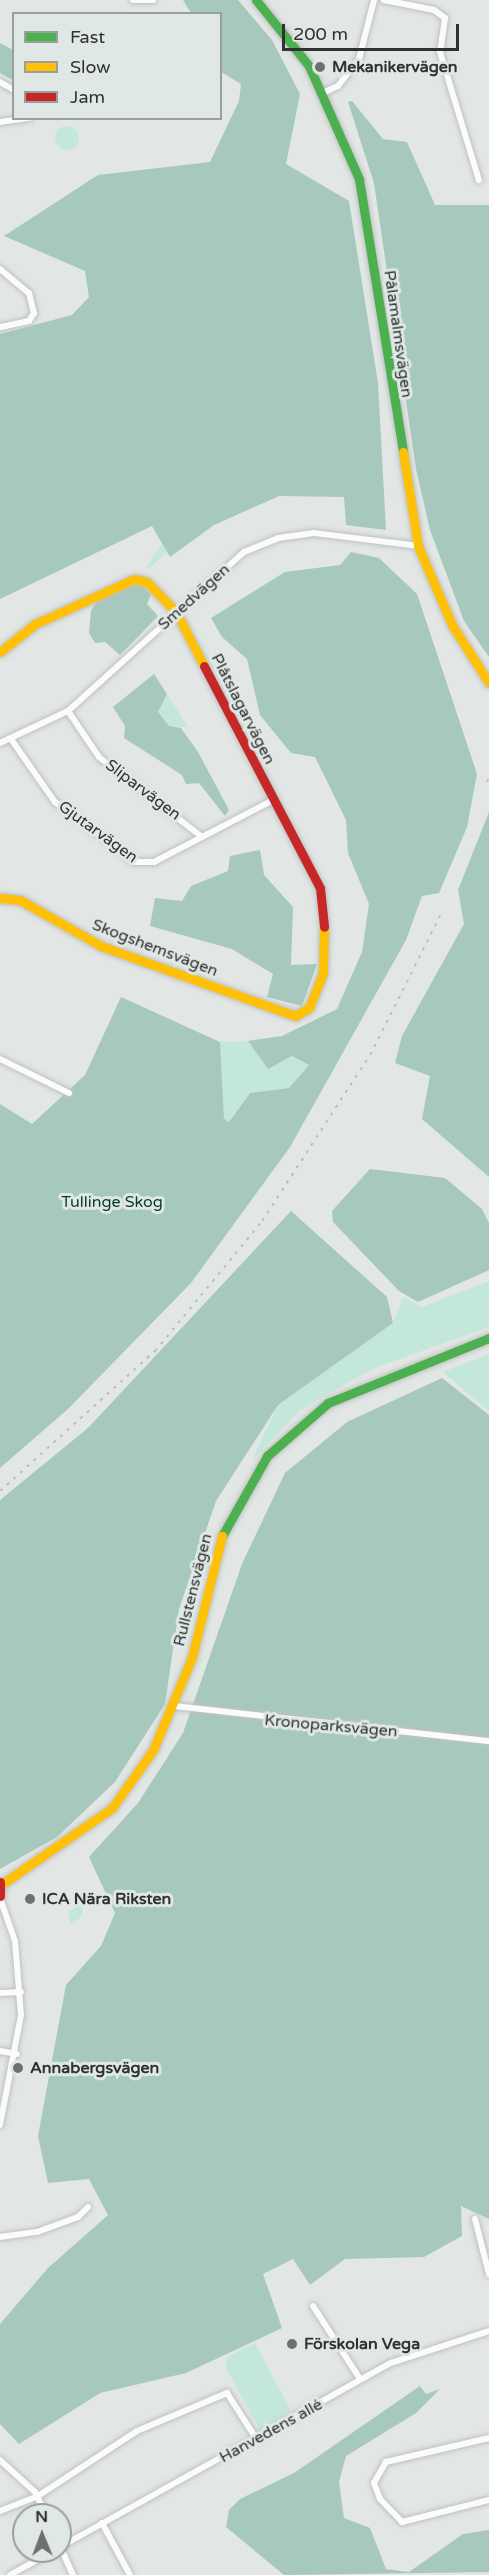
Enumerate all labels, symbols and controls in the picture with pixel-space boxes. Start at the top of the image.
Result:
legend [12,12,222,120]
scale bar [285,12,462,50]
text: 200 m [293,23,348,45]
text: Fast [70,26,105,48]
text: Slow [70,56,111,78]
place label: Mekanikervägen [332,57,458,77]
marker: Mekanikervägen [313,60,327,74]
text: Jam [70,86,105,108]
street label: Pålamalmsvägen [380,269,416,399]
street label: Smedvägen [154,560,234,634]
street label: Plåtslagarvägen [207,650,279,768]
street label: Sliparvägen [102,755,184,825]
street label: Gjutarvägen [55,797,141,867]
street label: Skogshemsvägen [89,915,221,981]
park label: Tullinge Skog [61,1192,163,1212]
street label: Rullstensvägen [170,1532,216,1648]
street label: Kronoparksvägen [264,1711,398,1741]
place label: ICA Nära Riksten [42,1889,171,1909]
marker: ICA Nära Riksten [23,1892,37,1906]
place label: Annabergsvägen [30,2058,159,2078]
marker: Annabergsvägen [11,2061,25,2075]
place label: Förskolan Vega [304,2334,420,2354]
marker: Förskolan Vega [285,2337,299,2351]
street label: Hanvedens allé [216,2395,326,2467]
north arrow [12,2503,72,2563]
text: N [35,2507,48,2527]

